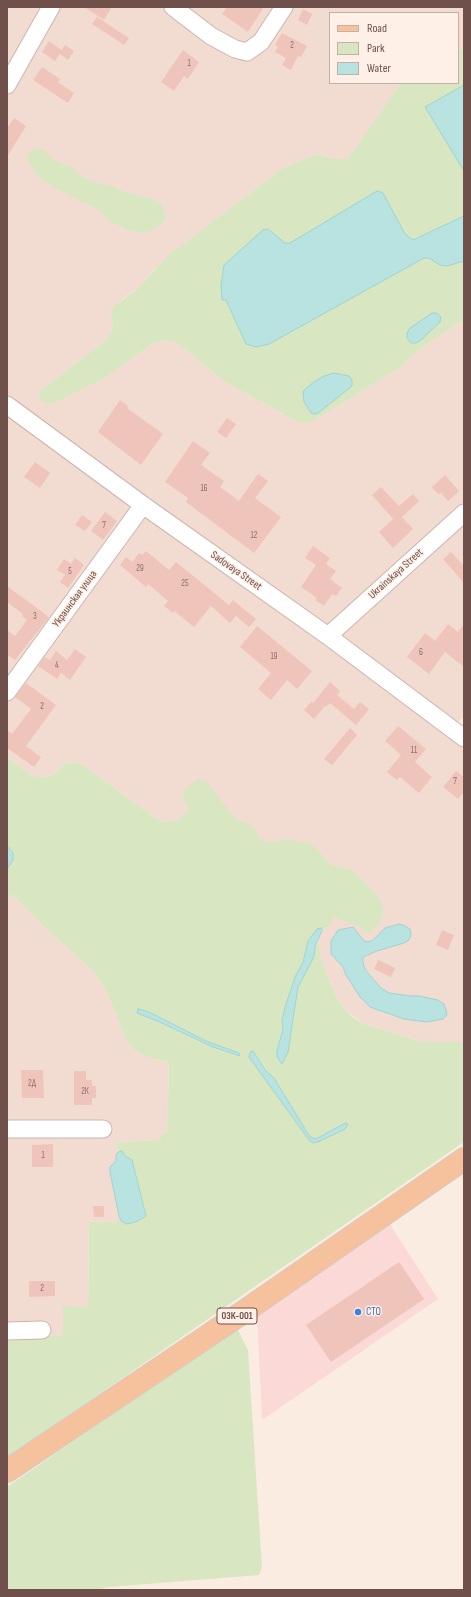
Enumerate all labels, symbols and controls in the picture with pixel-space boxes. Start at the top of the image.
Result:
legend [329,12,459,84]
text: Road [367,21,387,36]
house number: 2 [290,41,294,51]
text: Park [367,41,385,56]
house number: 1 [187,59,191,69]
text: Water [367,61,391,76]
house number: 16 [200,484,208,494]
house number: 7 [102,521,106,531]
house number: 12 [251,531,257,541]
street label: Ukrainskaya Street [366,546,426,602]
street label: Sadovaya Street [208,549,264,593]
house number: 29 [136,564,144,574]
house number: 5 [68,567,72,577]
street label: Украинская улица [50,568,100,630]
house number: 25 [181,579,189,589]
house number: 3 [33,612,37,622]
house number: 6 [419,648,423,658]
house number: 19 [270,652,278,662]
house number: 4 [55,661,59,671]
house number: 2 [40,702,44,712]
house number: 11 [411,746,417,756]
house number: 7 [453,777,457,787]
house number: 2Д [28,1079,36,1089]
house number: 2К [81,1087,89,1097]
house number: 1 [41,1151,45,1161]
house number: 2 [40,1284,44,1294]
place label: СТО [366,1305,381,1319]
marker: СТО [353,1307,363,1317]
road number: 03К-001 [217,1308,257,1324]

